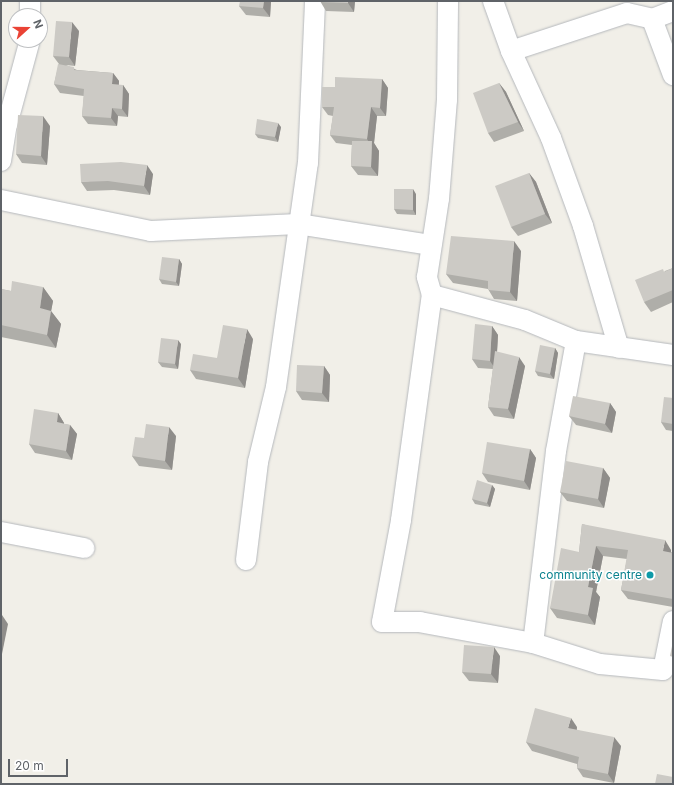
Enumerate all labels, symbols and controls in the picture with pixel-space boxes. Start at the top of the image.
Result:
north arrow [8,8,48,48]
text: N [30,18,46,30]
place label: community centre [539,568,642,582]
marker: community centre [645,570,655,580]
scale bar [10,751,70,777]
text: 20 m [15,758,44,773]

